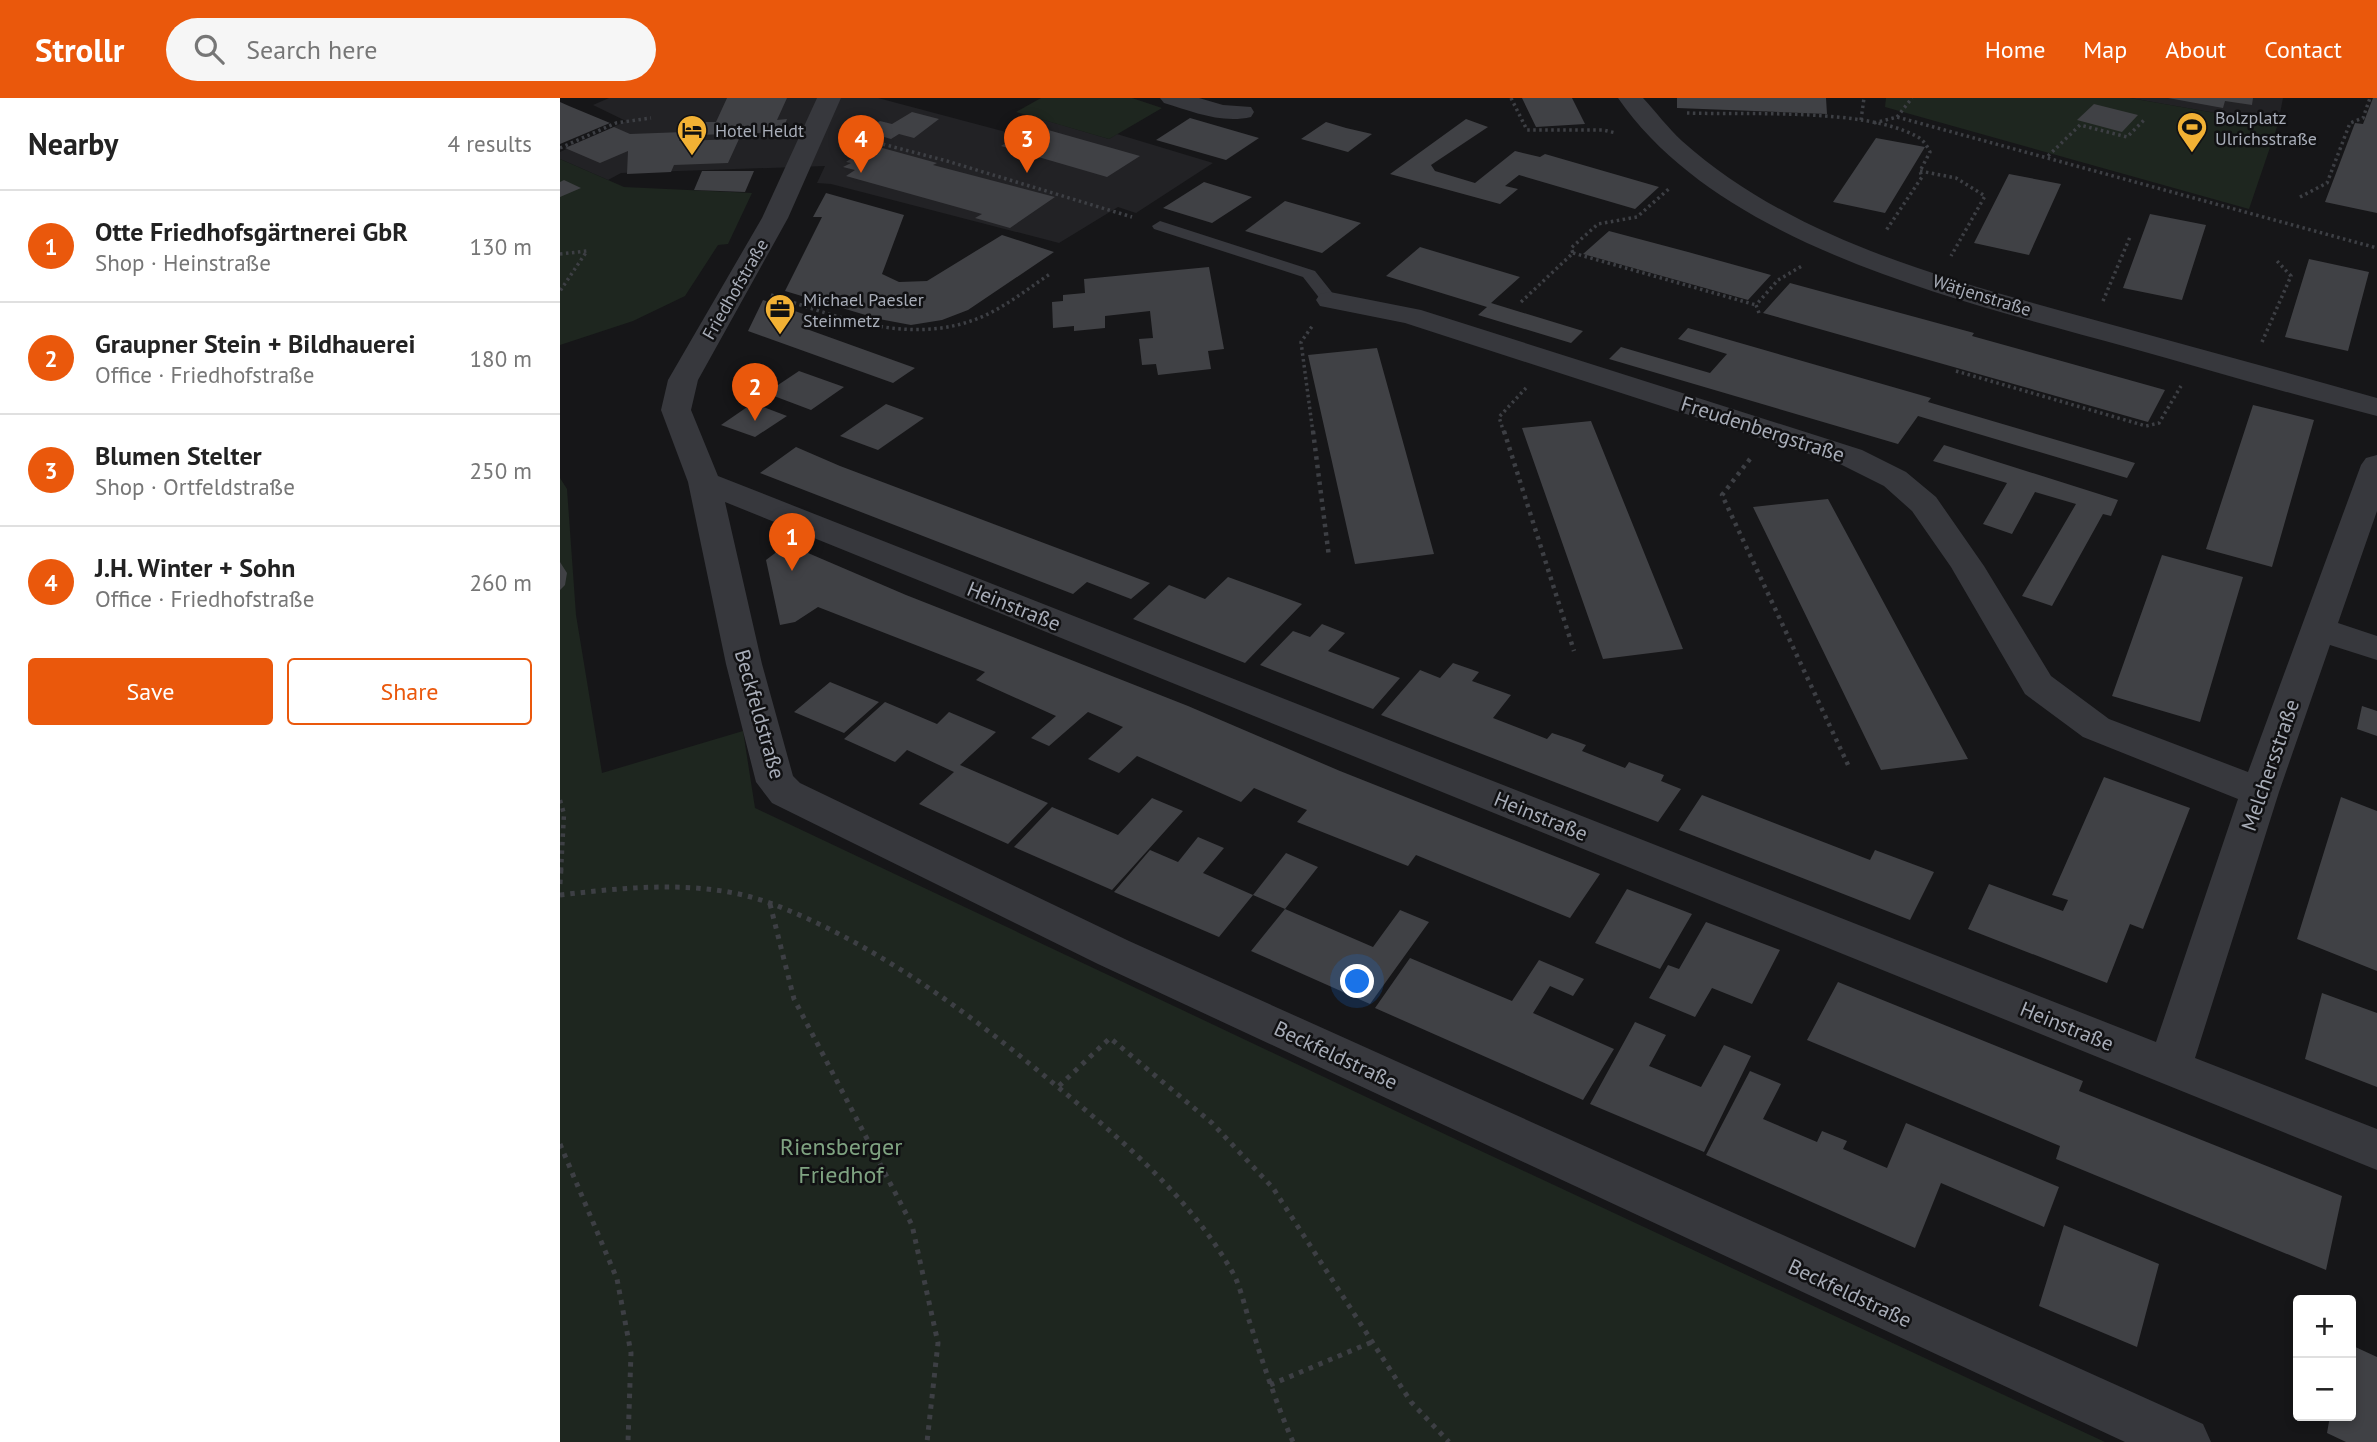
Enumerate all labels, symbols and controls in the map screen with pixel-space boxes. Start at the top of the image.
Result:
search box [166,18,656,81]
text: Strollr [35,28,124,71]
icon: search [190,30,228,68]
text: Search here [246,33,377,66]
text: Home [1985,34,2045,65]
text: Map [2083,34,2127,65]
text: About [2165,34,2226,65]
text: Contact [2264,34,2342,65]
place label: Bolzplatz Ulrichsstraße [2215,106,2317,150]
sports icon: Bolzplatz Ulrichsstraße [2175,110,2209,154]
hotel icon: Hotel Heldt [675,113,709,157]
pin: 4 [838,115,884,173]
pin: 3 [1004,115,1050,173]
place label: Hotel Heldt [715,119,804,142]
text: Nearby [28,124,118,163]
text: 4 results [448,129,532,158]
text: Otte Friedhofsgärtnerei GbR [95,215,408,248]
text: 1 [44,232,58,261]
text: 130 m [470,232,532,261]
street label: Friedhofstraße [697,234,773,344]
text: Shop · Heinstraße [95,248,271,277]
street label: Wätjenstraße [1930,269,2034,321]
place label: Michael Paesler Steinmetz [803,288,924,332]
office icon: Michael Paesler Steinmetz [763,292,797,336]
text: Graupner Stein + Bildhauerei [95,327,416,360]
text: 2 [44,344,58,373]
text: 180 m [470,344,532,373]
text: Office · Friedhofstraße [95,360,314,389]
pin: 2 [732,363,778,421]
street label: Freudenbergstraße [1678,390,1848,468]
text: Blumen Stelter [95,439,262,472]
text: 3 [44,456,58,485]
text: 250 m [470,456,532,485]
text: Shop · Ortfeldstraße [95,472,295,501]
pin: 1 [769,513,815,571]
text: J.H. Winter + Sohn [95,551,295,584]
text: 4 [44,568,58,597]
text: 260 m [470,568,532,597]
street label: Heinstraße [963,575,1065,637]
text: Office · Friedhofstraße [95,584,314,613]
street label: Beckfeldstraße [729,646,791,782]
button: Save [28,658,273,725]
button: Share [287,658,532,725]
street label: Melchersstraße [2235,696,2305,834]
street label: Heinstraße [1490,785,1592,847]
your location [1340,964,1374,998]
street label: Heinstraße [2016,995,2118,1057]
street label: Beckfeldstraße [1270,1015,1402,1095]
park label: Riensberger Friedhof [780,1131,902,1190]
street label: Beckfeldstraße [1784,1253,1916,1333]
map controls [2293,1295,2356,1421]
button: + [2293,1295,2356,1358]
button: − [2293,1358,2356,1421]

